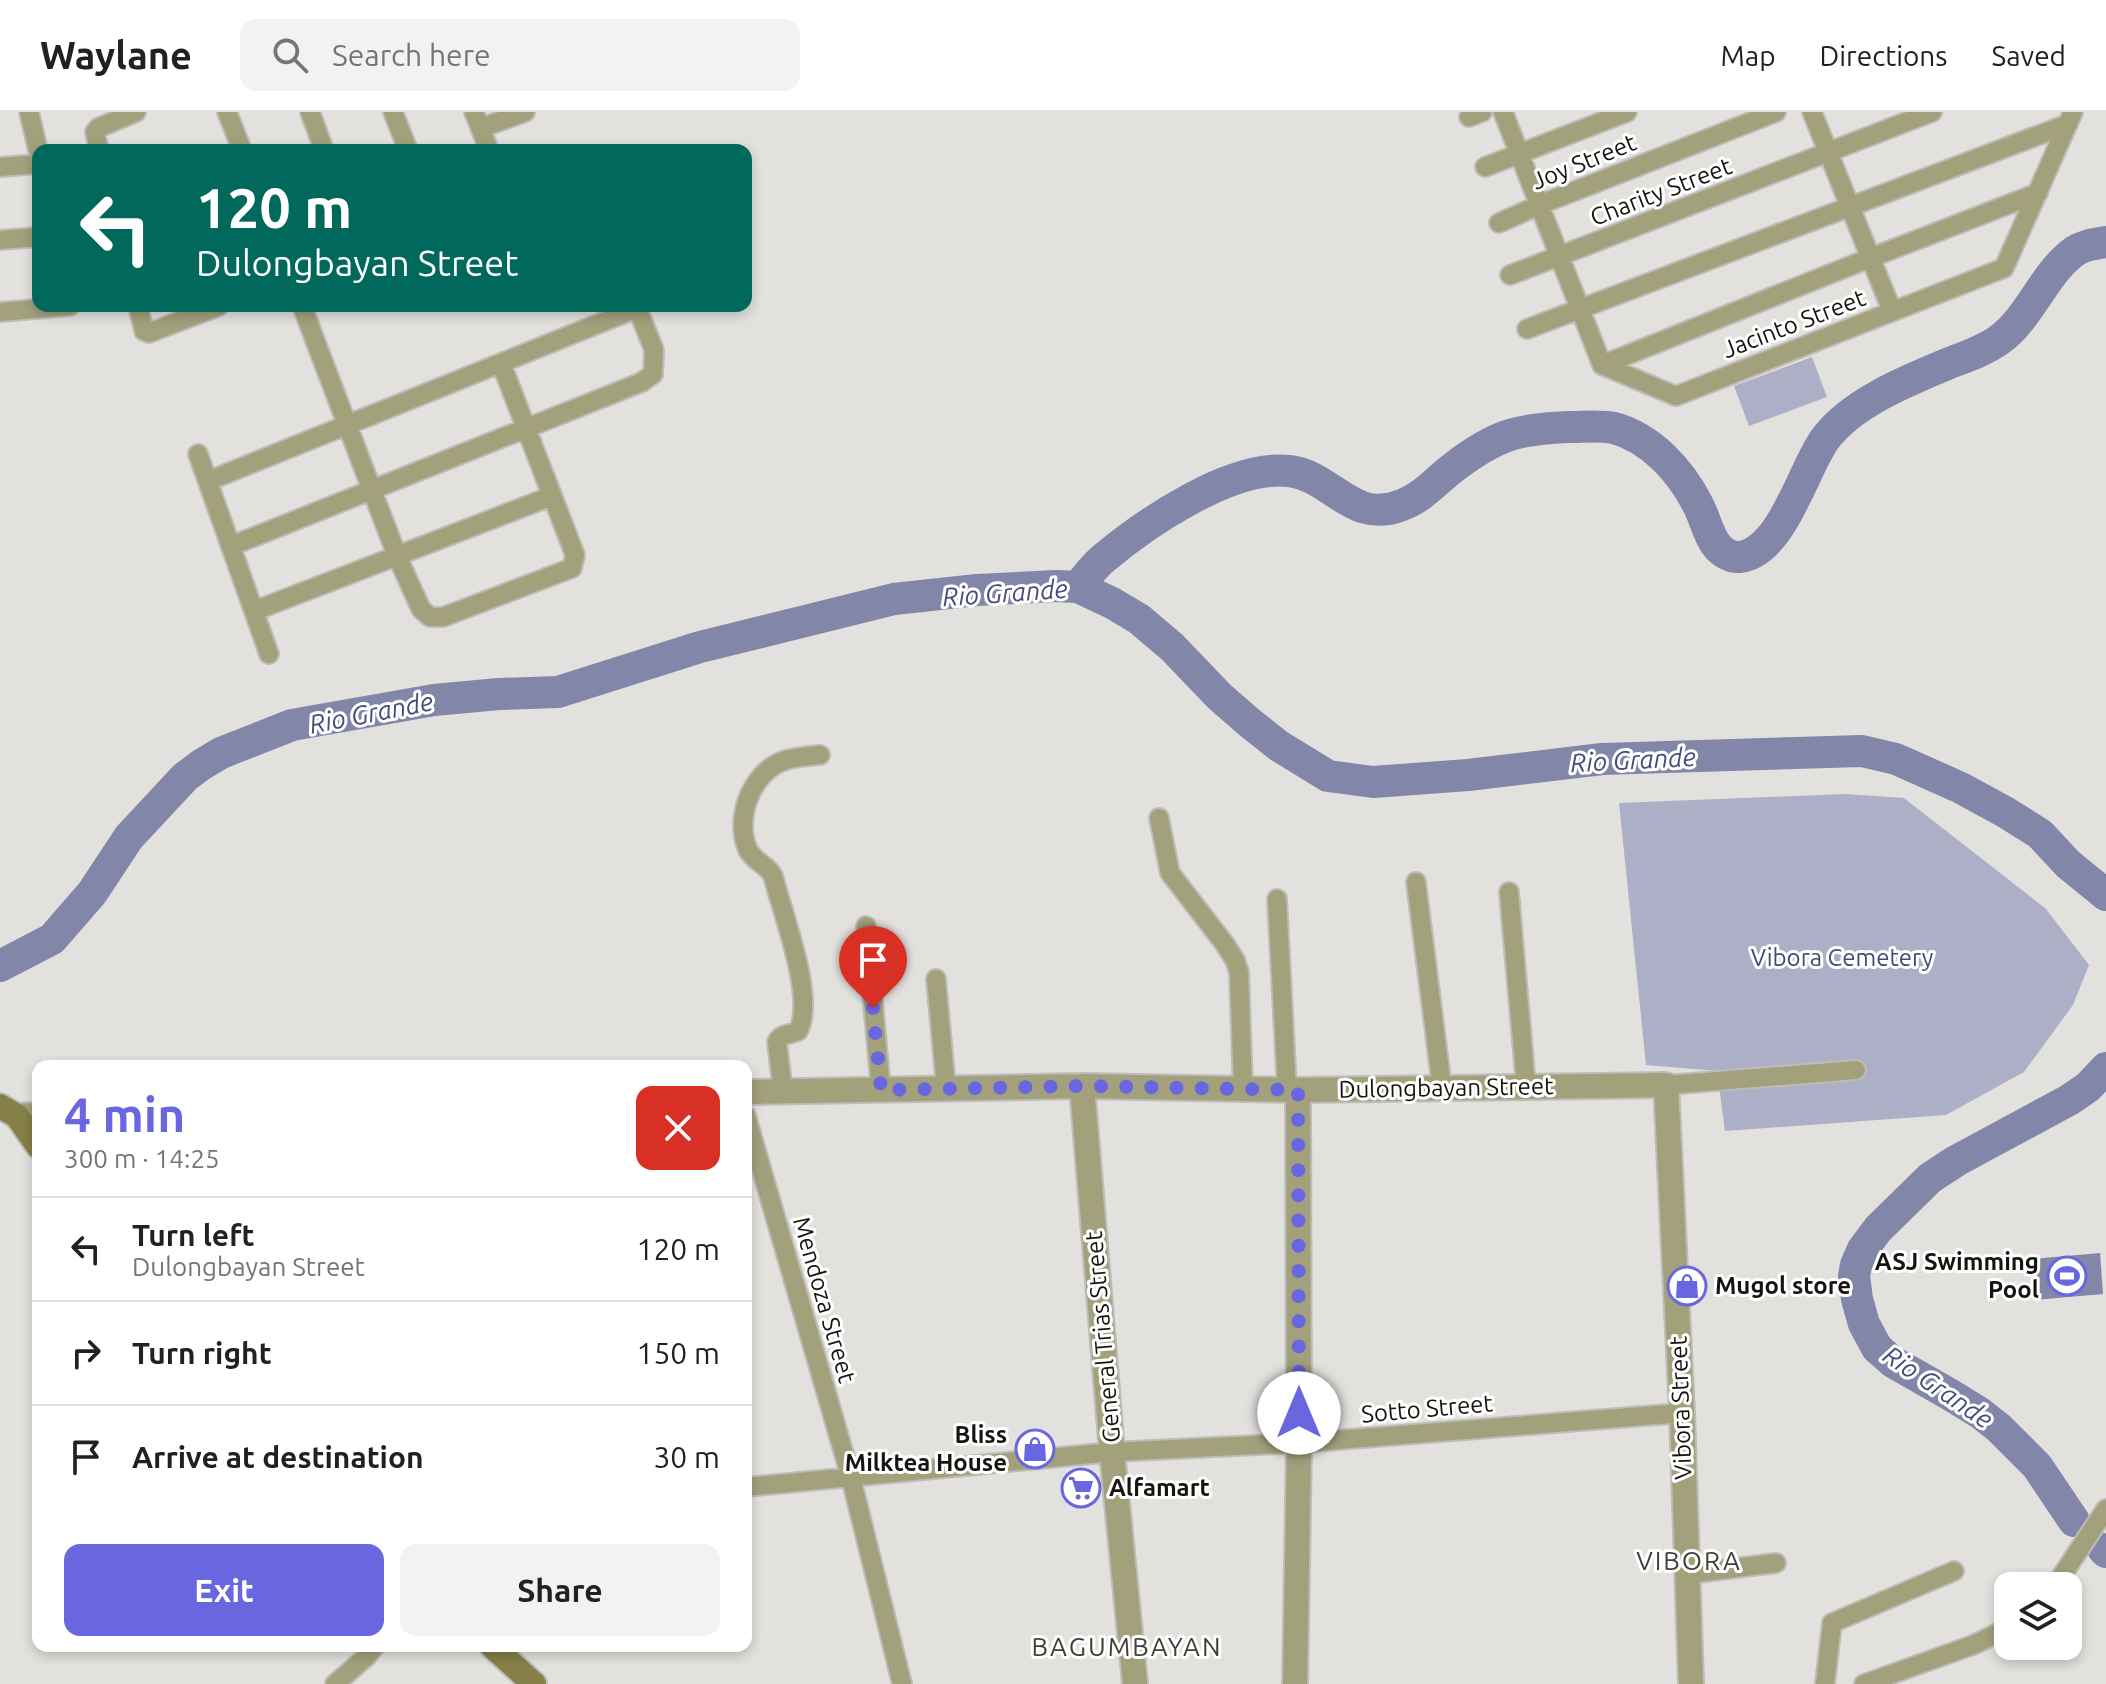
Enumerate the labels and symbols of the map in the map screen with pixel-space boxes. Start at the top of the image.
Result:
street label: Joy Street [1528,128,1640,195]
street label: Charity Street [1586,152,1736,231]
street label: Jacinto Street [1719,284,1870,363]
water label: Rio Grande [941,574,1069,611]
water label: Rio Grande [307,686,435,739]
water label: Rio Grande [1570,742,1696,777]
pin [839,926,907,1008]
park label: Vibora Cemetery [1751,944,1934,971]
street label: Dulongbayan Street [1338,1072,1554,1103]
street label: Mendoza Street [788,1214,861,1387]
street label: General Trias Street [1080,1230,1125,1444]
place label: ASJ Swimming Pool [1875,1248,2039,1303]
sports icon: ASJ Swimming Pool [2046,1255,2088,1297]
shop icon: Mugol store [1666,1265,1708,1307]
place label: Mugol store [1715,1272,1851,1299]
street label: Vibora Street [1664,1335,1697,1480]
water label: Rio Grande [1878,1340,1998,1434]
position arrow [1257,1371,1341,1455]
street label: Sotto Street [1360,1389,1494,1428]
place label: Bliss Milktea House [845,1421,1007,1476]
shop icon: Bliss Milktea House [1014,1428,1056,1470]
supermarket icon: Alfamart [1060,1467,1102,1509]
place label: Alfamart [1109,1474,1210,1501]
district label: VIBORA [1636,1546,1742,1575]
district label: BAGUMBAYAN [1032,1632,1222,1661]

